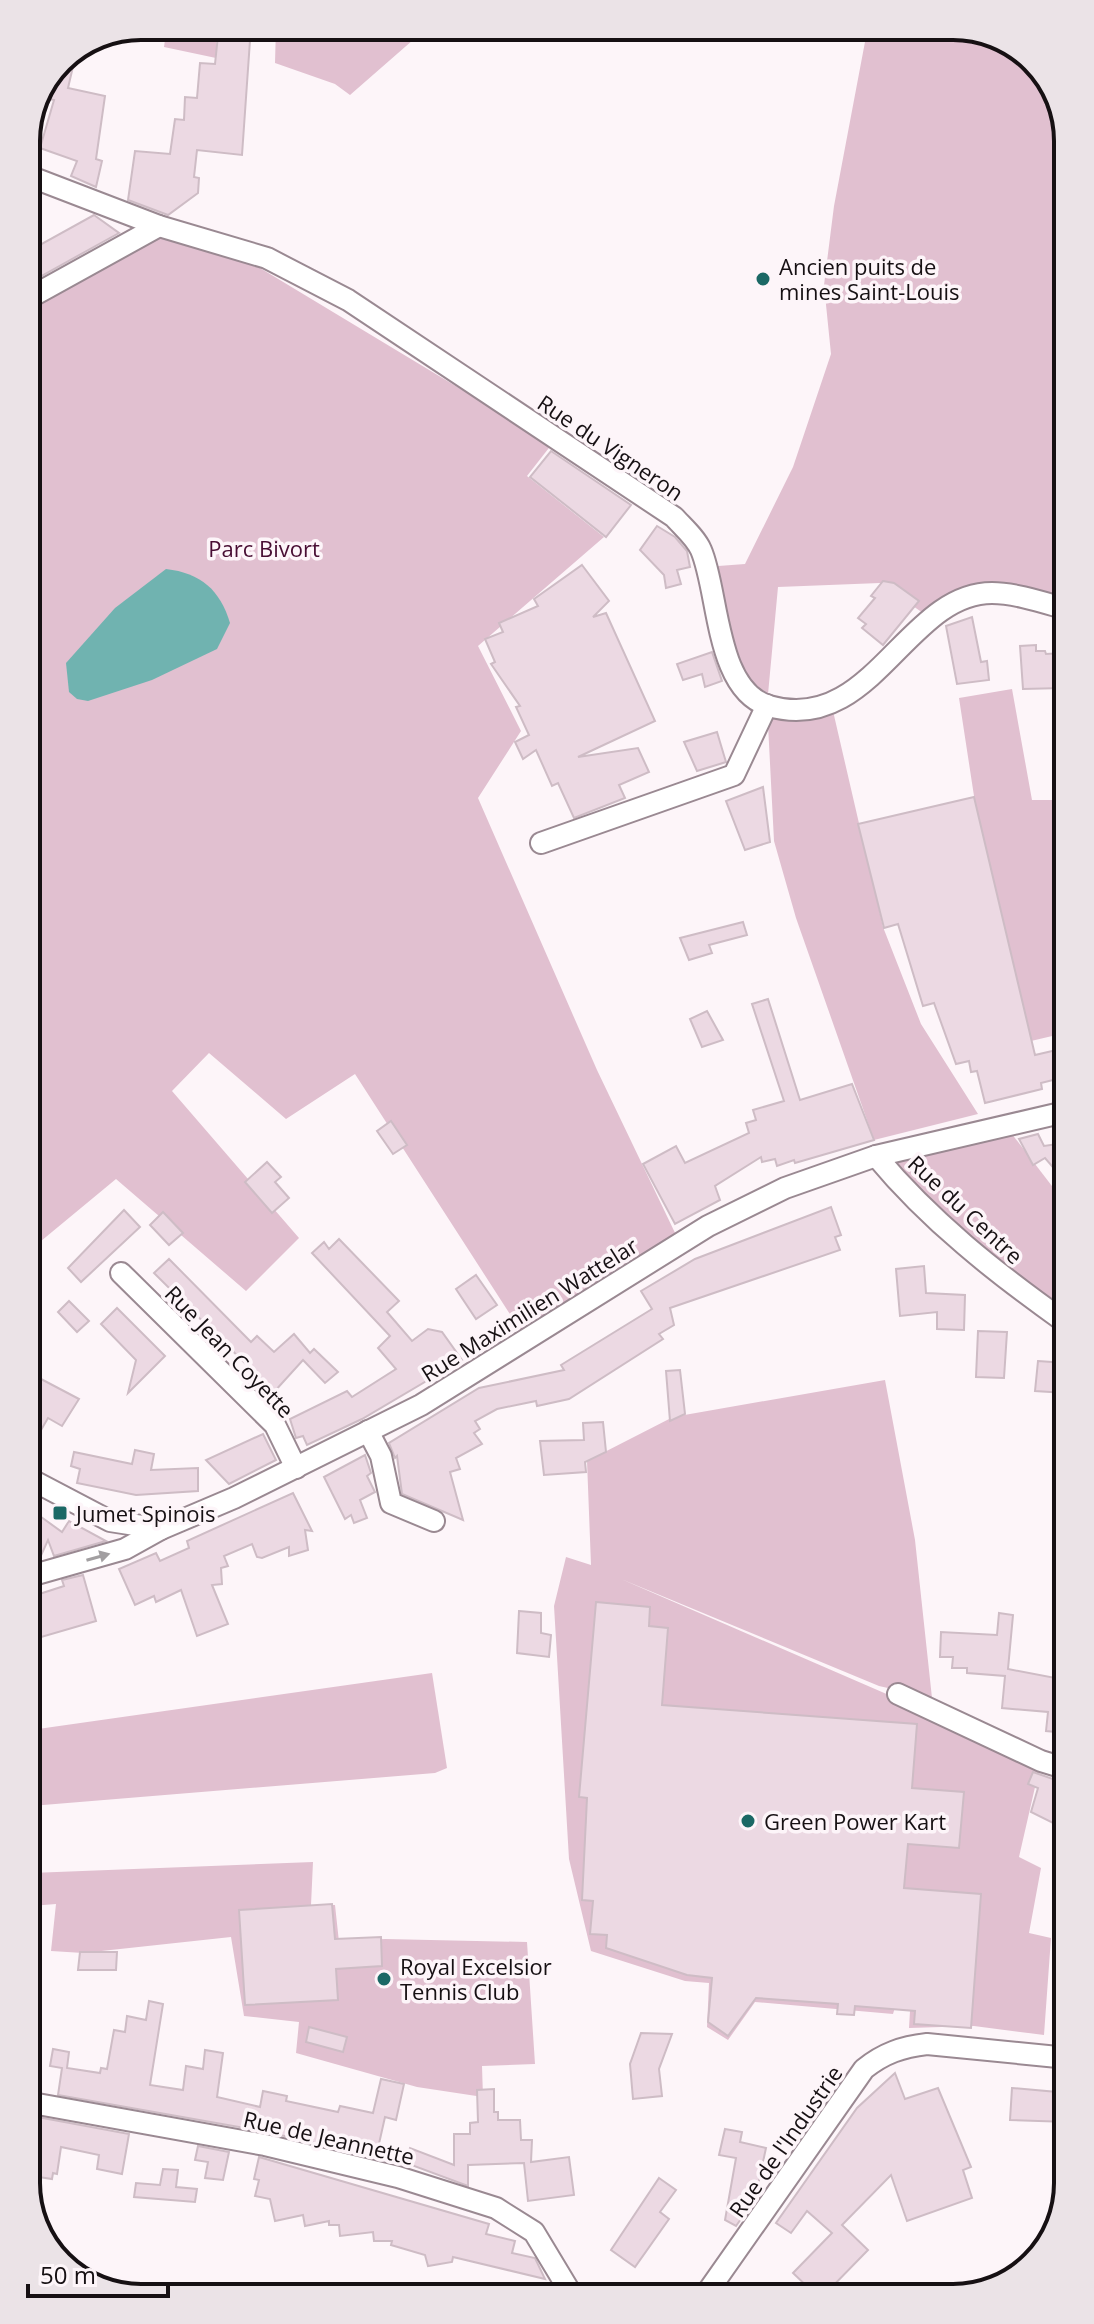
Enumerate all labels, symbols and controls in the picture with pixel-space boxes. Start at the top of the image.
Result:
place label: Ancien puits de mines Saint-Louis [779,251,959,306]
marker: Ancien puits de mines Saint-Louis [754,270,772,288]
street label: Rue du Vigneron [532,387,690,507]
park label: Parc Bivort [208,533,320,563]
street label: Rue du Centre [902,1148,1030,1270]
street label: Rue Maximilien Wattelar [415,1230,643,1388]
street label: Rue Jean Coyette [159,1278,301,1424]
place label: Jumet Spinois [74,1498,216,1528]
marker: Jumet Spinois [51,1504,69,1522]
one-way arrow [86,1550,110,1563]
place label: Green Power Kart [764,1806,946,1836]
marker: Green Power Kart [739,1812,757,1830]
place label: Royal Excelsior Tennis Club [400,1951,552,2006]
marker: Royal Excelsior Tennis Club [375,1970,393,1988]
street label: Rue de l'Industrie [721,2059,849,2223]
street label: Rue de Jeannette [241,2103,417,2171]
scale bar [28,2248,168,2298]
text: 50 m [40,2258,96,2291]

